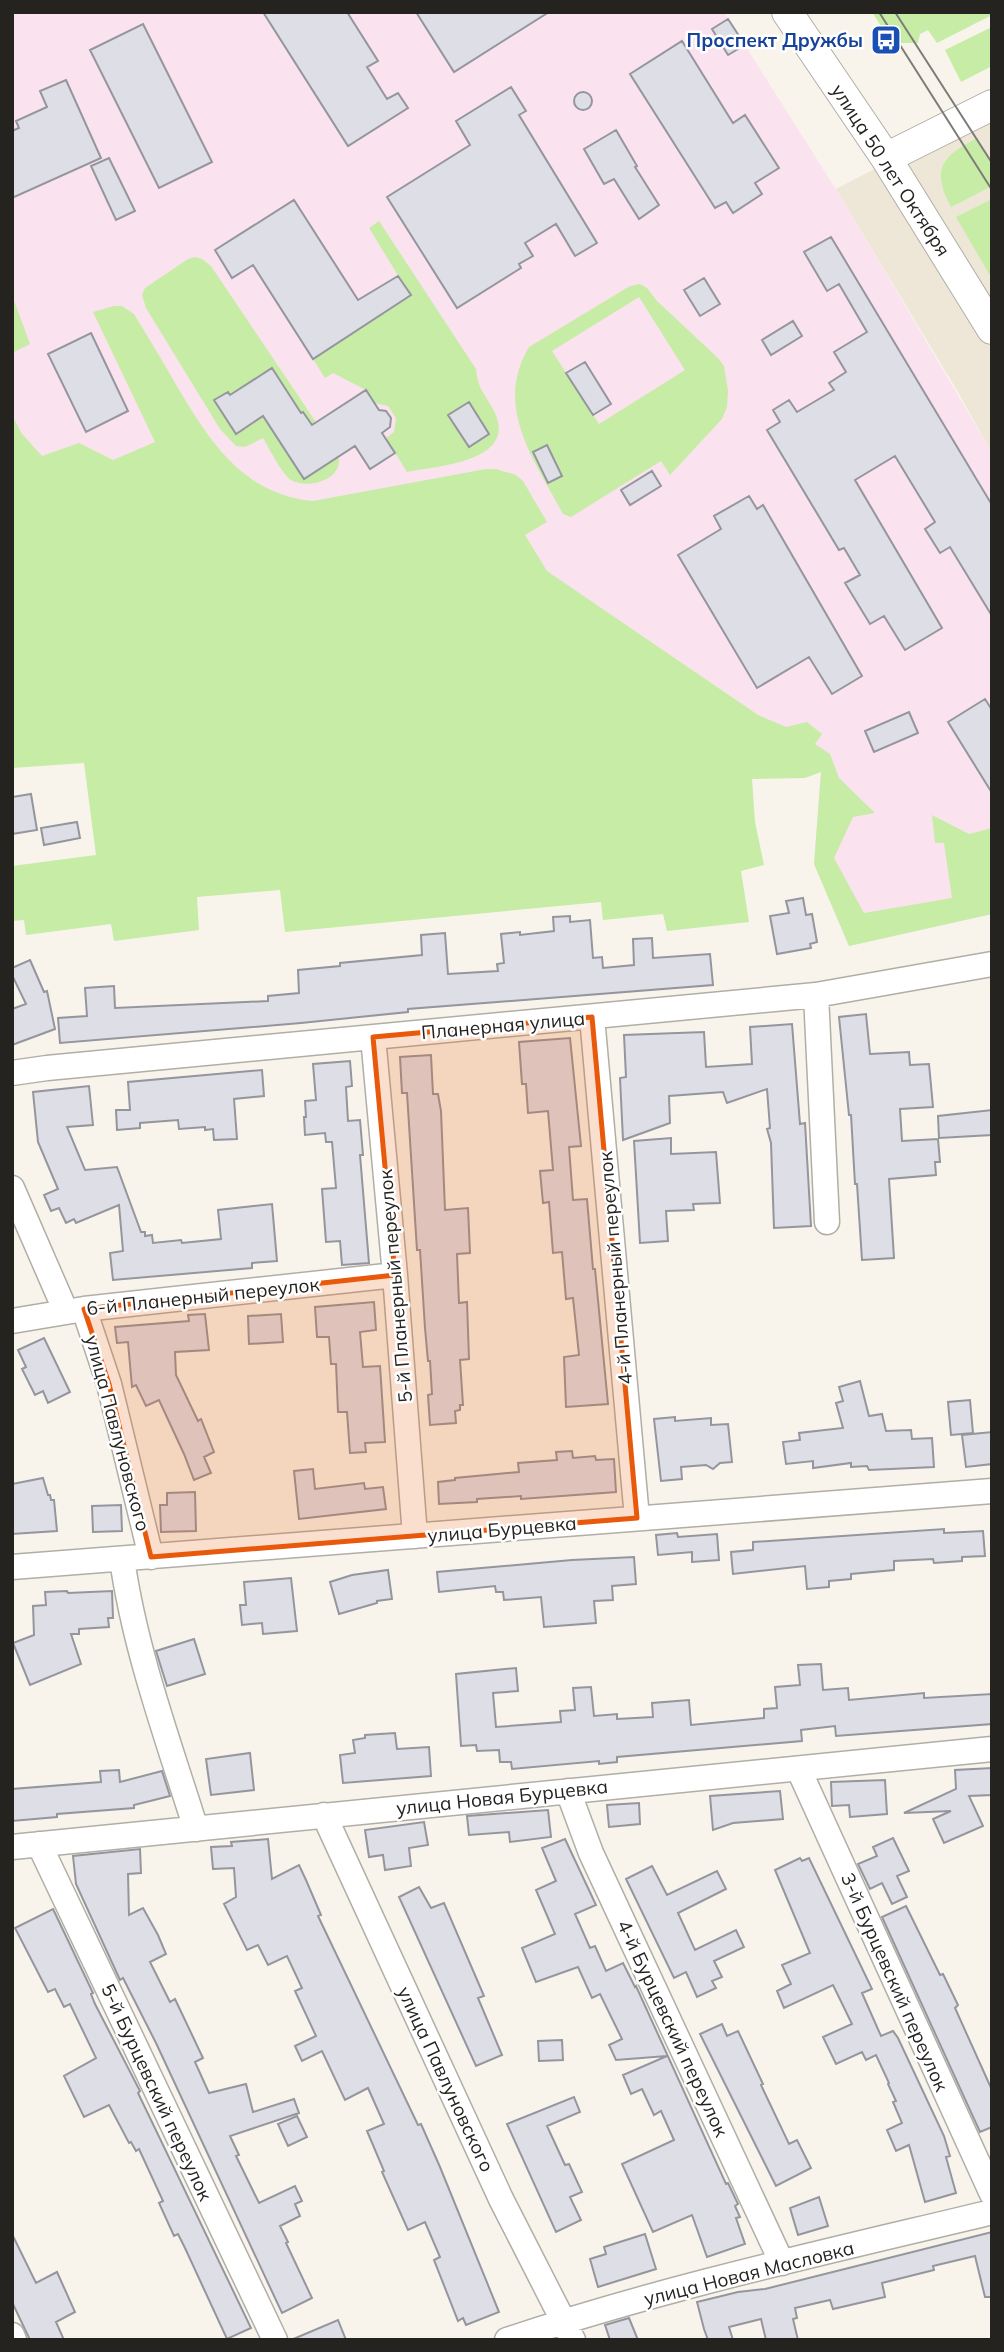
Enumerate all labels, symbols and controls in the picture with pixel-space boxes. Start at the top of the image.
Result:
bus stop icon: Проспект Дружбы [869,23,903,57]
place label: Проспект Дружбы [687,28,863,52]
street label: улица 50 лет Октября [826,79,956,261]
street label: Планерная улица [420,1006,586,1044]
street label: 4-й Планерный переулок [593,1149,637,1386]
street label: 5-й Планерный переулок [373,1167,417,1404]
street label: 6-й Планерный переулок [85,1272,322,1320]
street label: улица Павлуновского [80,1332,156,1534]
street label: улица Бурцевка [426,1511,578,1547]
street label: улица Новая Бурцевка [395,1774,609,1820]
street label: 3-й Бурцевский переулок [836,1869,954,2096]
street label: 4-й Бурцевский переулок [612,1916,734,2141]
street label: 5-й Бурцевский переулок [96,1980,218,2205]
street label: улица Павлуновского [392,1982,500,2176]
street label: улица Новая Масловка [642,2235,856,2311]

